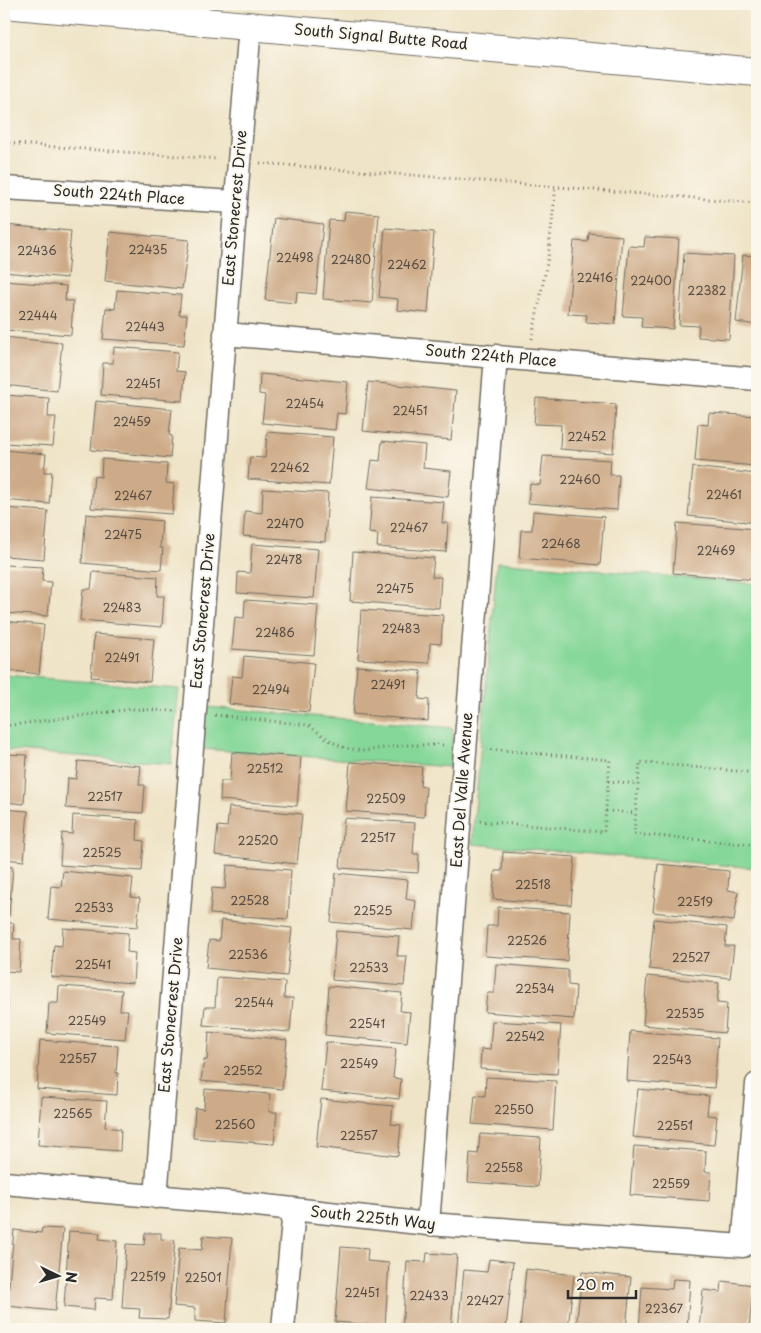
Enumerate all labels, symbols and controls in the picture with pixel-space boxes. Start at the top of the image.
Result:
street label: South Signal Butte Road [293,16,469,55]
street label: East Stonecrest Drive [215,129,252,287]
street label: South 224th Place [53,177,186,210]
house number: 22435 [128,240,168,258]
house number: 22436 [17,241,57,259]
house number: 22498 [276,248,314,266]
house number: 22480 [331,250,371,268]
house number: 22462 [387,255,427,273]
house number: 22416 [577,268,613,286]
house number: 22400 [630,271,672,289]
house number: 22382 [688,281,727,299]
house number: 22444 [18,306,58,324]
house number: 22443 [125,317,165,335]
street label: South 224th Place [424,337,558,372]
house number: 22451 [125,374,161,392]
house number: 22454 [286,394,324,412]
house number: 22451 [392,401,428,419]
house number: 22459 [113,412,151,430]
house number: 22452 [568,427,606,445]
house number: 22462 [270,458,310,476]
house number: 22460 [560,470,601,488]
house number: 22461 [706,485,742,503]
house number: 22467 [114,486,152,504]
house number: 22470 [266,514,304,532]
house number: 22467 [390,518,428,536]
house number: 22475 [104,525,142,543]
street label: East Stonecrest Drive [183,532,220,690]
house number: 22468 [541,534,581,552]
house number: 22469 [697,541,735,559]
house number: 22478 [266,550,302,568]
house number: 22475 [376,579,414,597]
house number: 22483 [103,598,141,616]
house number: 22483 [382,619,420,637]
house number: 22486 [255,623,295,641]
house number: 22491 [105,648,139,666]
house number: 22491 [371,675,405,693]
house number: 22494 [252,680,290,698]
street label: East Del Valle Avenue [444,712,477,868]
house number: 22512 [246,759,284,777]
house number: 22517 [87,787,123,805]
house number: 22509 [366,789,406,807]
house number: 22517 [360,828,396,846]
house number: 22520 [238,831,278,849]
house number: 22525 [83,843,121,861]
house number: 22518 [515,875,551,893]
house number: 22528 [230,891,270,909]
house number: 22519 [677,892,713,910]
house number: 22533 [74,898,114,916]
house number: 22525 [354,901,392,919]
house number: 22526 [507,931,547,949]
street label: East Stonecrest Drive [151,936,188,1094]
house number: 22536 [228,945,268,963]
house number: 22527 [672,948,710,966]
house number: 22541 [75,955,111,973]
house number: 22533 [349,958,389,976]
house number: 22534 [515,979,555,997]
house number: 22544 [234,993,274,1011]
house number: 22535 [665,1004,705,1022]
house number: 22549 [68,1011,106,1029]
house number: 22541 [349,1014,385,1032]
house number: 22542 [505,1027,545,1045]
house number: 22557 [59,1049,97,1067]
house number: 22543 [652,1050,692,1068]
house number: 22549 [340,1054,378,1072]
house number: 22552 [223,1061,263,1079]
house number: 22550 [494,1100,534,1118]
house number: 22565 [53,1104,93,1122]
house number: 22560 [215,1115,256,1133]
house number: 22551 [657,1116,693,1134]
house number: 22557 [340,1126,378,1144]
house number: 22558 [485,1158,523,1176]
house number: 22559 [652,1174,690,1192]
street label: South 225th Way [309,1198,437,1235]
north arrow [32,1250,82,1300]
house number: 22519 [130,1267,166,1285]
house number: 22501 [184,1268,222,1286]
scale bar [568,1268,636,1300]
text: N [61,1271,82,1284]
text: 20 m [576,1272,615,1295]
house number: 22451 [344,1283,380,1301]
house number: 22433 [409,1286,449,1304]
house number: 22427 [466,1291,504,1309]
house number: 22367 [645,1299,683,1317]

